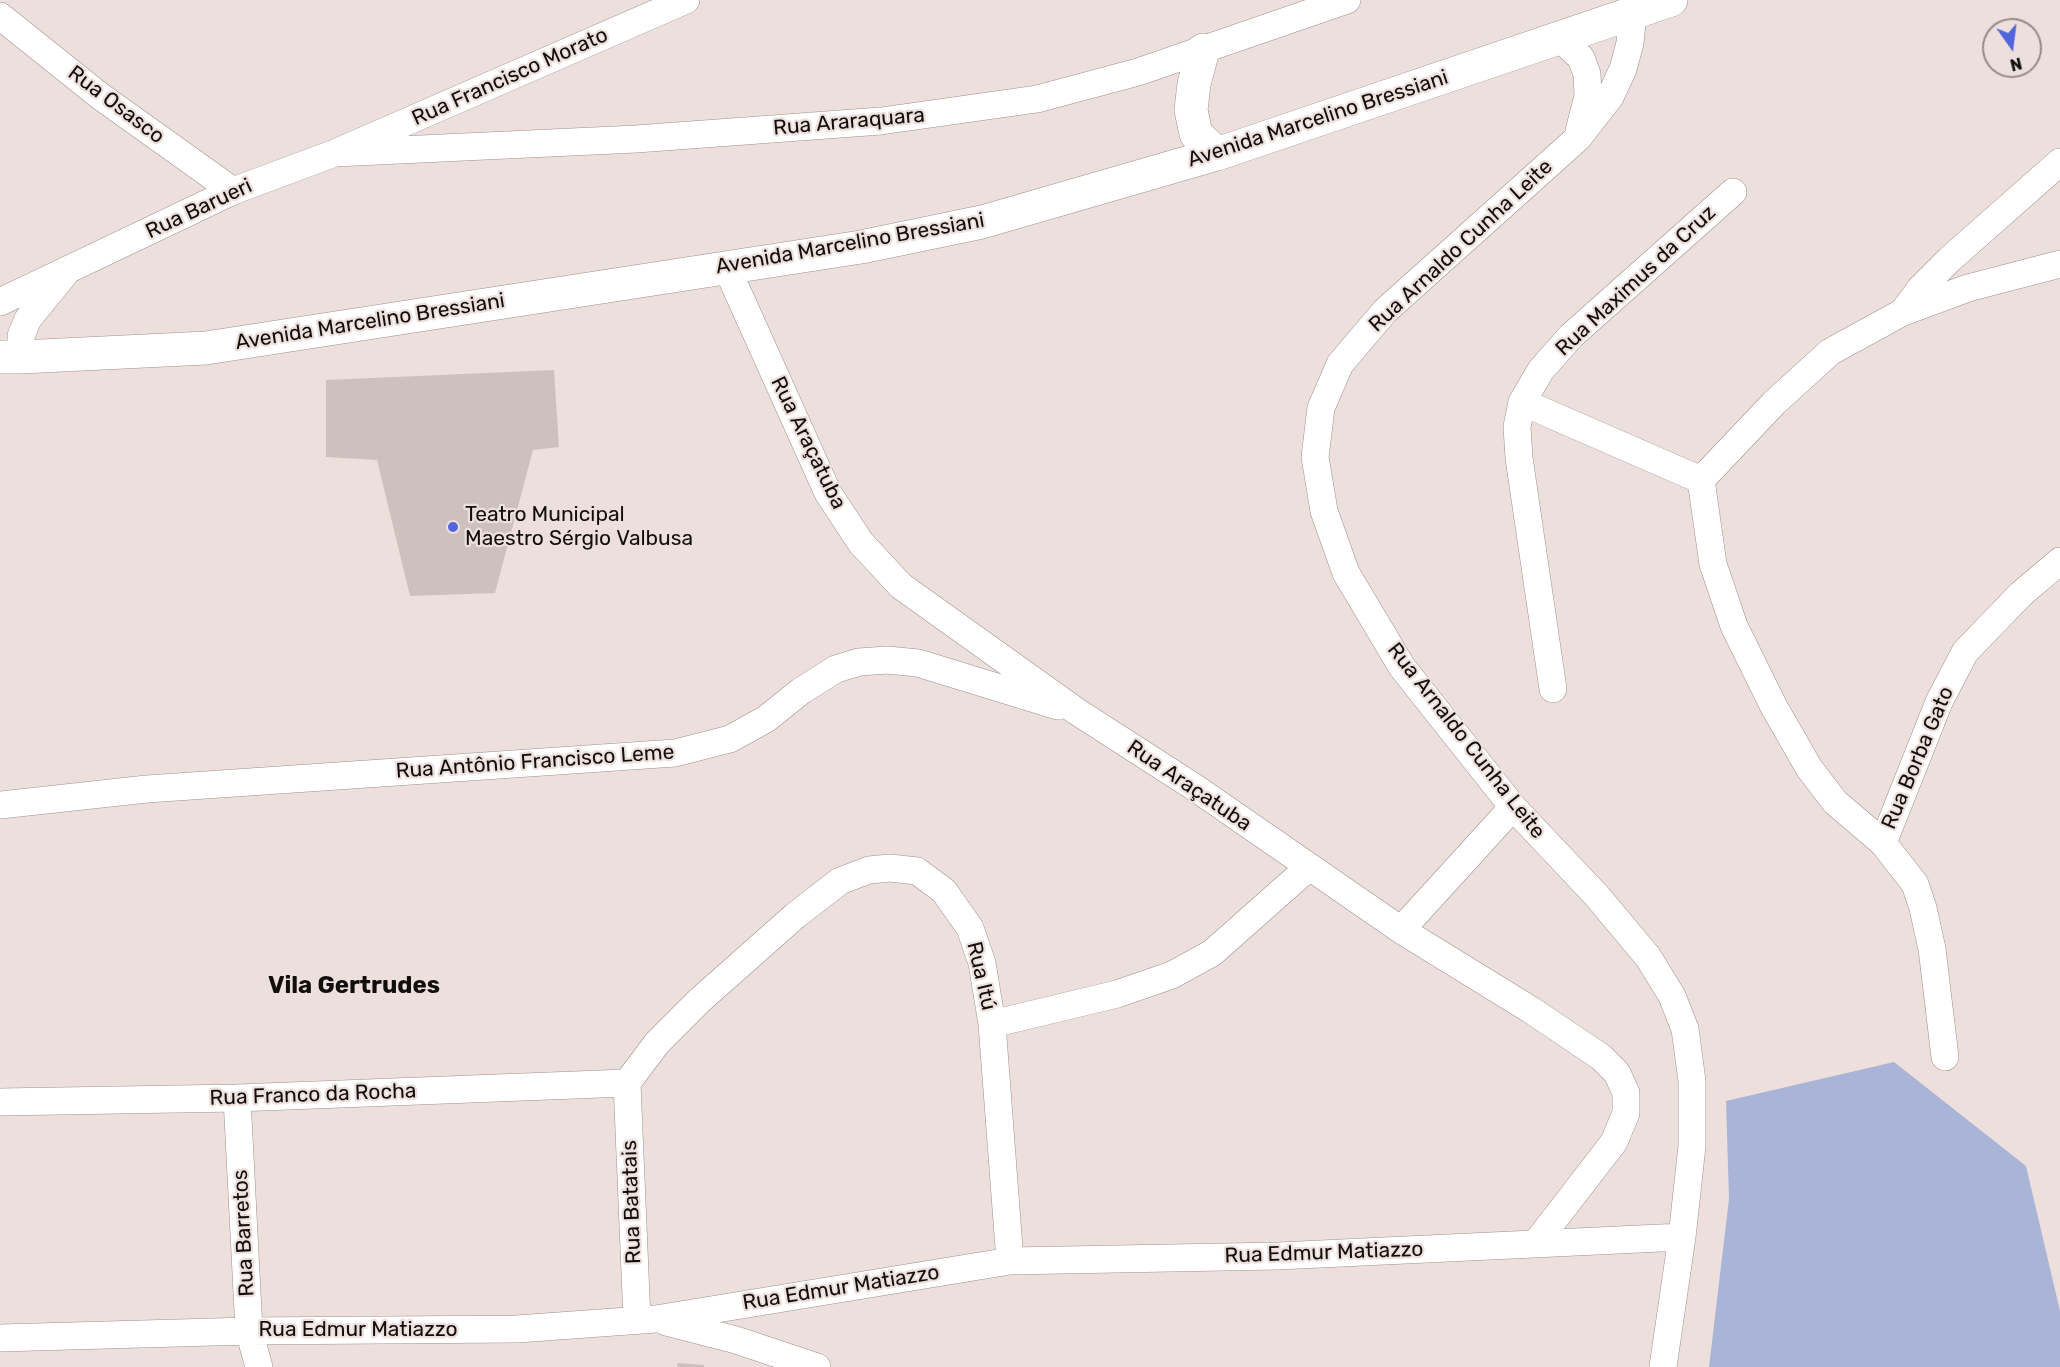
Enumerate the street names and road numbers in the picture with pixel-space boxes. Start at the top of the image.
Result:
street label: Rua Francisco Morato [408,22,612,132]
street label: Rua Osasco [63,61,169,149]
street label: Avenida Marcelino Bressiani [1185,65,1451,173]
street label: Rua Araraquara [772,103,926,141]
street label: Rua Arnaldo Cunha Leite [1364,154,1558,338]
street label: Rua Barueri [142,173,256,245]
street label: Rua Maximus da Cruz [1551,200,1721,362]
street label: Avenida Marcelino Bressiani [714,208,986,280]
street label: Avenida Marcelino Bressiani [233,288,507,356]
street label: Rua Araçatuba [765,372,851,514]
street label: Rua Arnaldo Cunha Leite [1382,638,1550,844]
street label: Rua Borba Gato [1877,683,1959,833]
street label: Rua Araçatuba [1122,735,1256,837]
street label: Rua Antônio Francisco Leme [395,740,675,784]
street label: Rua Itú [961,939,1001,1013]
street label: Rua Franco da Rocha [209,1079,417,1111]
street label: Rua Batatais [617,1140,647,1264]
street label: Rua Barretos [228,1169,260,1297]
street label: Rua Edmur Matiazzo [1224,1237,1424,1269]
street label: Rua Edmur Matiazzo [741,1260,941,1316]
street label: Rua Edmur Matiazzo [258,1317,458,1343]

